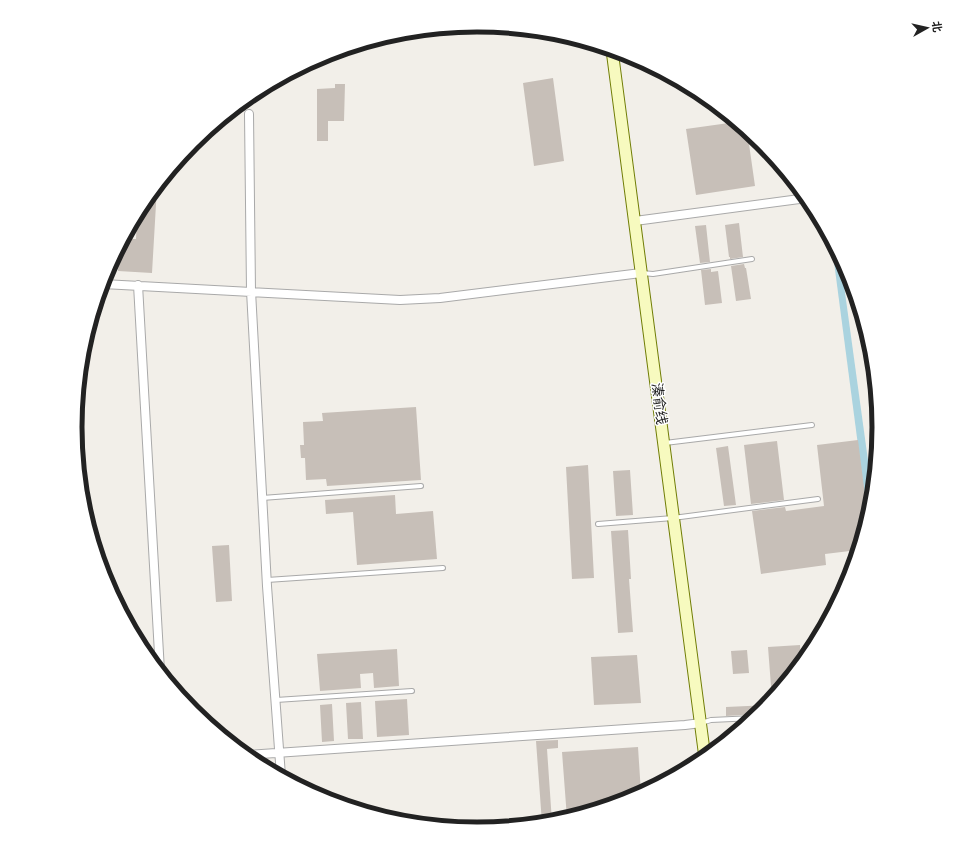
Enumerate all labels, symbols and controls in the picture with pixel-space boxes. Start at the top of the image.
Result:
north arrow [907,8,947,48]
text: 北 [928,20,944,33]
street label: 溱俞线 [647,382,669,426]

